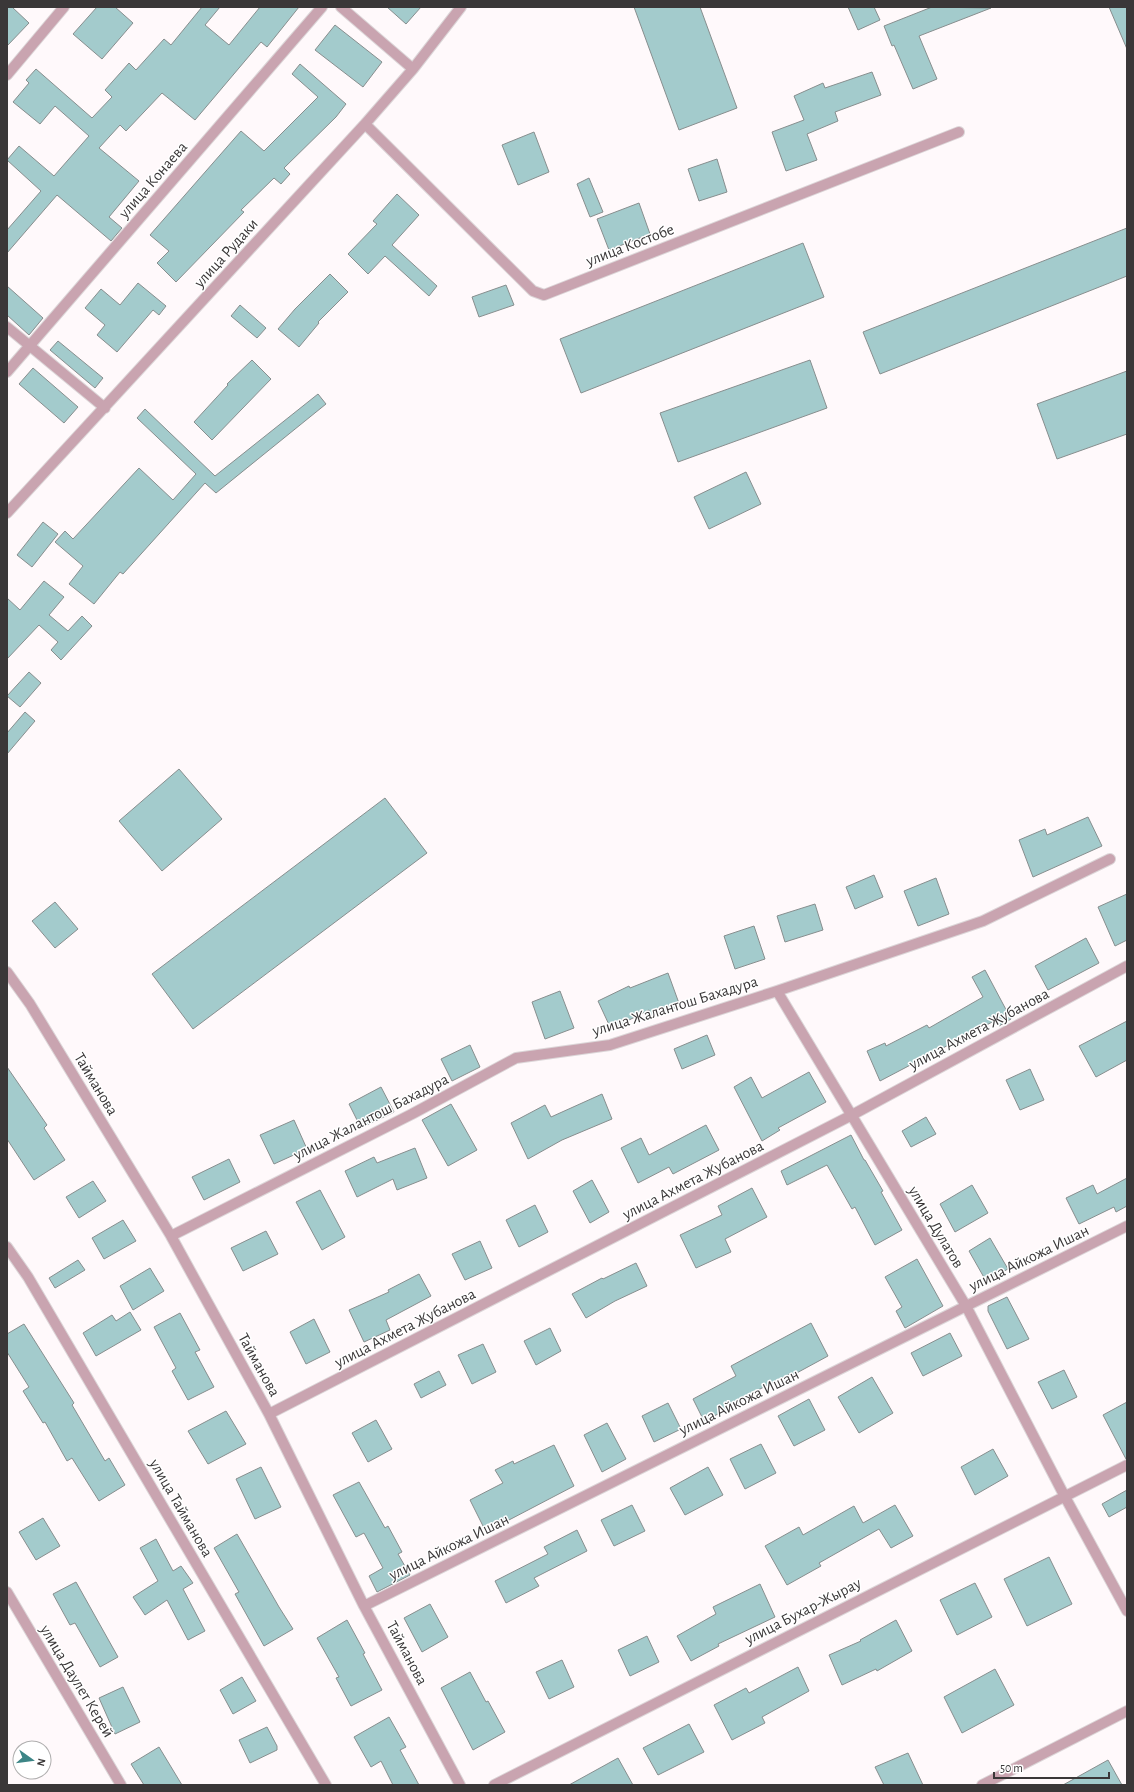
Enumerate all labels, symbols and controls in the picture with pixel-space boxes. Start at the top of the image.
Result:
street label: улица Конаева [115,139,191,223]
street label: улица Рудаки [190,215,262,292]
street label: улица Костобе [583,221,676,270]
street label: улица Жалантош Бахадура [589,973,760,1040]
street label: улица Ахмета Жубанова [906,985,1052,1074]
street label: Тайманова [71,1050,121,1118]
street label: улица Жалантош Бахадура [290,1071,452,1165]
street label: улица Ахмета Жубанова [619,1138,766,1224]
street label: улица Дулатов [904,1182,967,1271]
street label: улица Айкожа Ишан [966,1222,1092,1295]
street label: улица Ахмета Жубанова [331,1286,478,1372]
street label: Тайманова [235,1331,283,1399]
street label: улица Айкожа Ишан [676,1366,802,1439]
street label: улица Тайманова [145,1455,216,1560]
street label: улица Айкожа Ишан [386,1511,512,1584]
street label: улица Бухар-Жырау [742,1575,864,1648]
street label: Тайманова [384,1618,430,1688]
street label: улица Даулет Керей [36,1621,117,1741]
north arrow [12,1740,52,1780]
scale bar [994,1754,1109,1780]
text: N [35,1757,47,1767]
text: 50 m [1000,1762,1023,1774]

